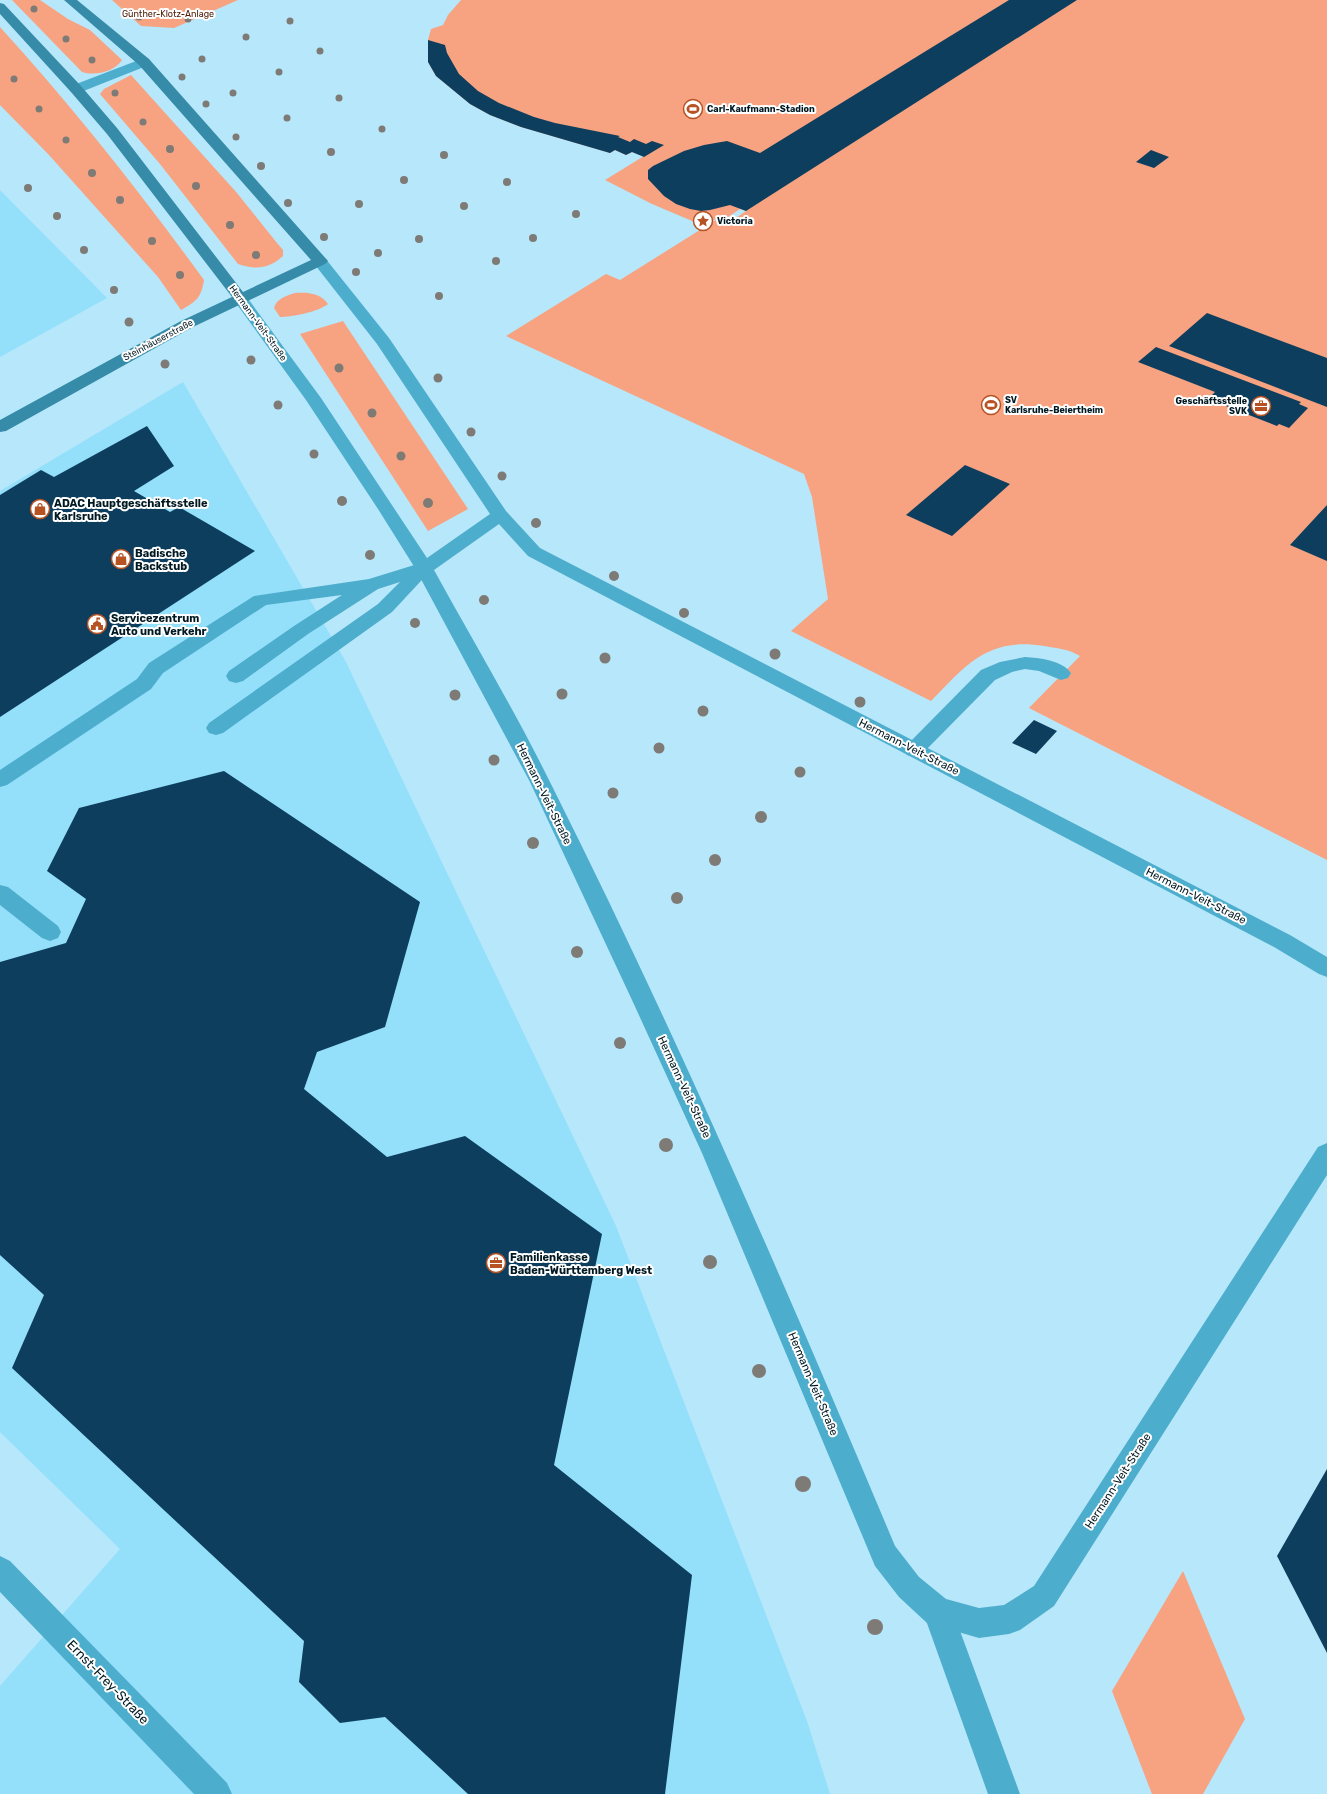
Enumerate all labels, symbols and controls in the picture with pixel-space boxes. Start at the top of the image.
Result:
park label: Günther-Klotz-Anlage [122,9,214,19]
sports icon: Carl-Kaufmann-Stadion [682,98,704,120]
place label: Carl-Kaufmann-Stadion [707,104,815,114]
place icon: Victoria [692,210,714,232]
place label: Victoria [717,216,753,226]
street label: Hermann-Veit-Straße [227,283,289,363]
street label: Steinhäuserstraße [121,317,195,363]
sports icon: SV Karlsruhe-Beiertheim [980,394,1002,416]
place label: SV Karlsruhe-Beiertheim [1005,395,1103,415]
office icon: Geschäftsstelle SVK [1250,395,1272,417]
place label: Geschäftsstelle SVK [1176,396,1248,416]
place label: ADAC Hauptgeschäftsstelle Karlsruhe [54,497,208,523]
shop icon: ADAC Hauptgeschäftsstelle Karlsruhe [29,498,51,520]
place label: Badische Backstub [135,547,187,573]
shop icon: Badische Backstub [110,548,132,570]
place label: Servicezentrum Auto und Verkehr [111,612,207,638]
public building icon: Servicezentrum Auto und Verkehr [86,613,108,635]
street label: Hermann-Veit-Straße [857,716,961,778]
street label: Hermann-Veit-Straße [514,741,574,847]
street label: Hermann-Veit-Straße [1144,865,1248,927]
street label: Hermann-Veit-Straße [655,1034,713,1140]
place label: Familienkasse Baden-Württemberg West [510,1251,652,1277]
office icon: Familienkasse Baden-Württemberg West [485,1252,507,1274]
street label: Hermann-Veit-Straße [785,1330,841,1438]
street label: Hermann-Veit-Straße [1082,1431,1154,1531]
street label: Ernst-Frey-Straße [64,1637,152,1727]

